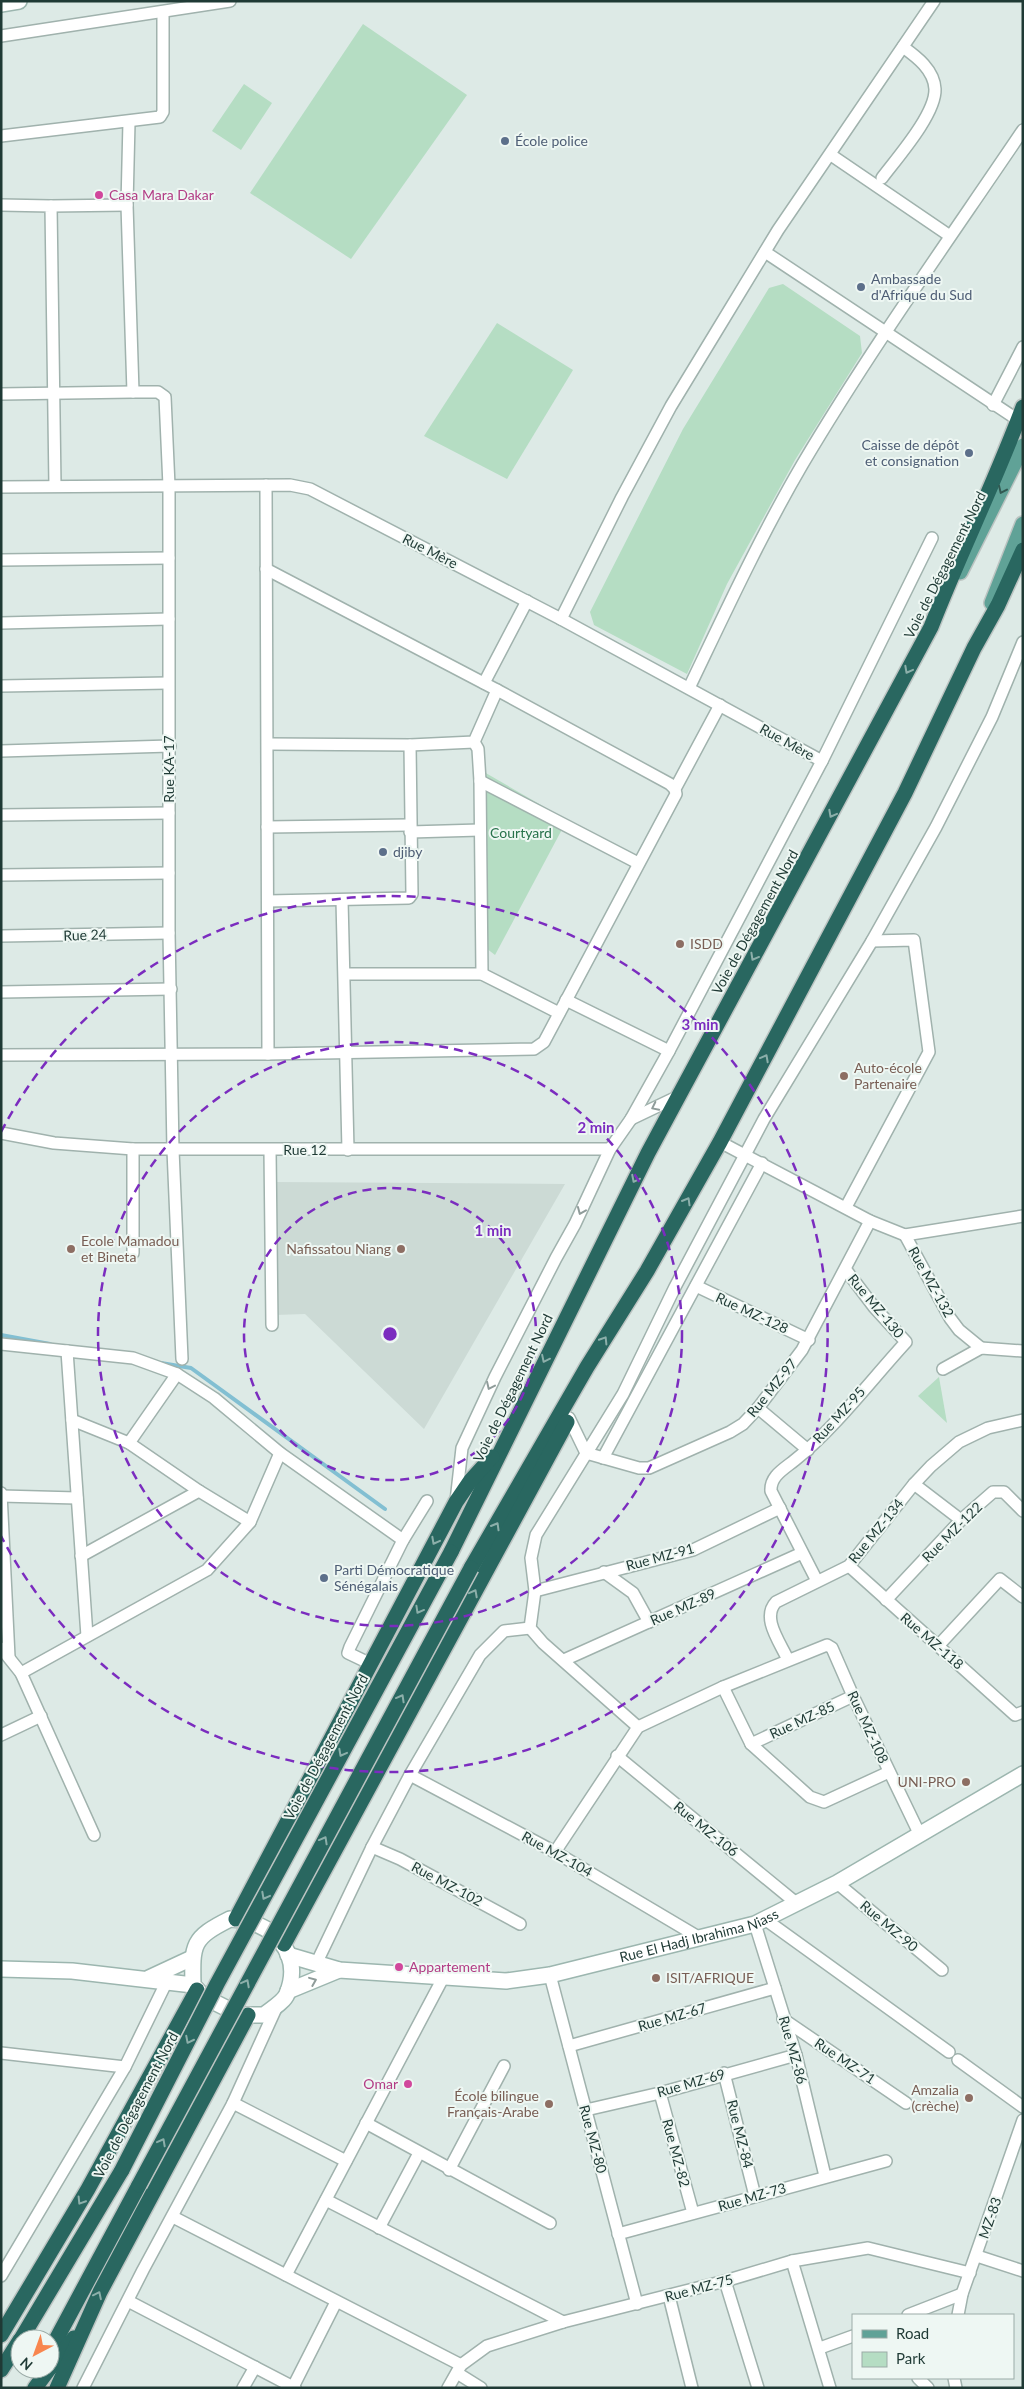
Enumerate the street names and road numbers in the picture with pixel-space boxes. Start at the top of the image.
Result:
street label: Voie de Dégagement Nord [900,488,989,641]
street label: Rue Mère [400,529,461,572]
street label: Rue Mère [757,720,817,763]
street label: Rue KA-17 [160,735,177,803]
street label: Voie de Dégagement Nord [708,847,801,997]
street label: Rue 24 [63,925,107,944]
street label: Rue 12 [283,1141,327,1158]
street label: Rue MZ-132 [905,1243,958,1320]
street label: Rue MZ-130 [845,1270,908,1341]
street label: Rue MZ-128 [713,1288,791,1337]
street label: Voie de Dégagement Nord [469,1311,556,1465]
street label: Rue MZ-97 [743,1355,800,1420]
street label: Rue MZ-95 [809,1383,868,1446]
street label: Rue MZ-134 [844,1495,907,1566]
street label: Rue MZ-122 [918,1498,985,1565]
street label: Rue MZ-91 [624,1539,696,1574]
street label: Rue MZ-89 [647,1585,718,1629]
street label: Rue MZ-118 [897,1609,967,1673]
street label: Voie de Dégagement Nord [280,1671,371,1823]
street label: Rue MZ-108 [844,1688,893,1766]
street label: Rue MZ-85 [766,1697,837,1742]
street label: Rue MZ-106 [671,1797,742,1860]
street label: Rue MZ-104 [519,1827,596,1880]
street label: Rue MZ-102 [409,1858,486,1909]
street label: Rue MZ-90 [857,1897,922,1955]
street label: Rue El Hadj Ibrahima Niass [618,1905,781,1965]
street label: Rue MZ-67 [636,1999,708,2034]
street label: Rue MZ-86 [776,2014,811,2086]
street label: Voie de Dégagement Nord [90,2029,181,2181]
street label: Rue MZ-71 [811,2034,879,2087]
street label: Rue MZ-69 [655,2065,727,2100]
street label: Rue MZ-84 [724,2098,757,2170]
street label: Rue MZ-80 [576,2103,611,2175]
street label: Rue MZ-82 [659,2117,694,2189]
street label: Rue MZ-73 [716,2179,788,2214]
street label: MZ-83 [975,2195,1005,2241]
street label: Rue MZ-75 [663,2270,735,2305]

